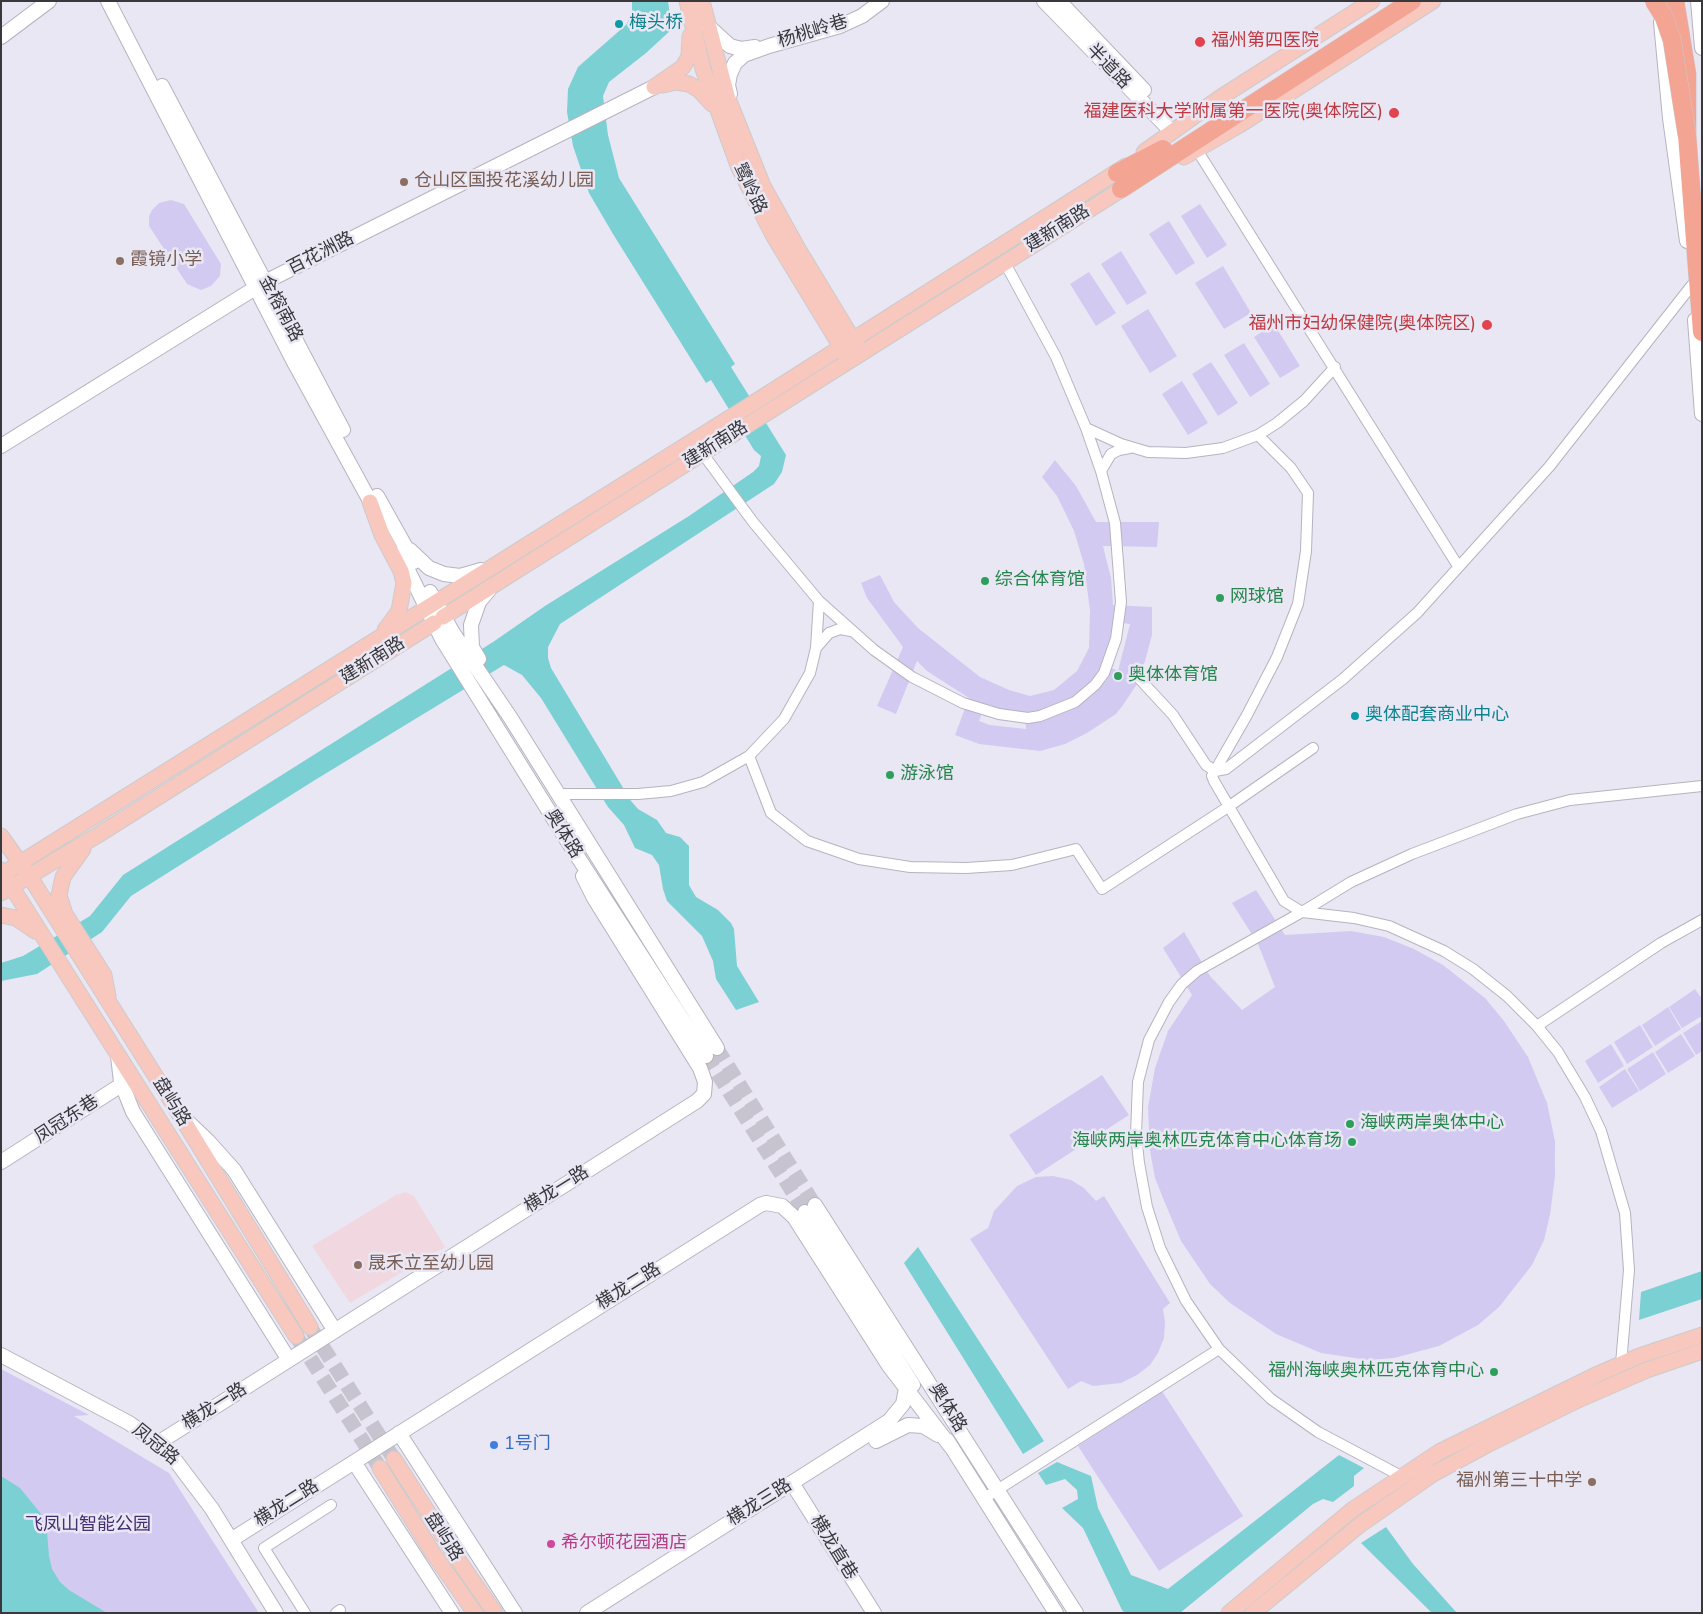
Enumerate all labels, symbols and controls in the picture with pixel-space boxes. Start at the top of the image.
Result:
street label: 杨桃岭巷 [775,11,851,53]
place label: 梅头桥 [629,13,683,35]
marker: 梅头桥 [613,18,625,30]
place label: 福州第四医院 [1211,31,1319,53]
marker: 福州第四医院 [1193,35,1207,49]
street label: 半道路 [1081,40,1135,94]
place label: 福建医科大学附属第一医院(奥体院区) [1084,102,1383,124]
marker: 福建医科大学附属第一医院(奥体院区) [1387,106,1401,120]
street label: 鹭岭路 [727,160,771,218]
place label: 仓山区国投花溪幼儿园 [414,171,594,193]
marker: 仓山区国投花溪幼儿园 [398,176,410,188]
street label: 建新南路 [1022,201,1094,257]
street label: 百花洲路 [284,228,358,280]
place label: 霞镜小学 [130,250,202,272]
marker: 霞镜小学 [114,255,126,267]
street label: 金榕南路 [254,272,306,346]
place label: 福州市妇幼保健院(奥体院区) [1249,314,1476,336]
marker: 福州市妇幼保健院(奥体院区) [1480,318,1494,332]
street label: 建新南路 [680,417,752,473]
place label: 综合体育馆 [995,570,1085,592]
marker: 综合体育馆 [979,575,991,587]
place label: 网球馆 [1230,587,1284,609]
marker: 网球馆 [1214,592,1226,604]
street label: 建新南路 [337,633,409,689]
place label: 奥体体育馆 [1128,665,1218,687]
marker: 奥体体育馆 [1112,670,1124,682]
place label: 奥体配套商业中心 [1365,705,1509,727]
marker: 奥体配套商业中心 [1349,710,1361,722]
place label: 游泳馆 [900,764,954,786]
marker: 游泳馆 [884,769,896,781]
street label: 奥体路 [540,805,586,863]
street label: 盘屿路 [148,1073,194,1131]
street label: 凤冠东巷 [31,1091,103,1149]
place label: 海峡两岸奥体中心 [1360,1113,1504,1135]
marker: 海峡两岸奥体中心 [1344,1118,1356,1130]
place label: 海峡两岸奥林匹克体育中心体育场 [1072,1131,1342,1153]
marker: 海峡两岸奥林匹克体育中心体育场 [1346,1136,1358,1148]
street label: 横龙一路 [521,1162,593,1218]
place label: 晟禾立至幼儿园 [368,1254,494,1276]
marker: 晟禾立至幼儿园 [352,1259,364,1271]
street label: 横龙二路 [593,1259,665,1315]
place label: 福州海峡奥林匹克体育中心 [1268,1361,1484,1383]
marker: 福州海峡奥林匹克体育中心 [1488,1366,1500,1378]
street label: 横龙一路 [179,1379,251,1435]
street label: 奥体路 [924,1379,970,1437]
street label: 凤冠路 [127,1420,183,1470]
place label: 1号门 [504,1434,551,1456]
marker: 1号门 [488,1439,500,1451]
place label: 福州第三十中学 [1456,1471,1582,1493]
street label: 横龙三路 [724,1475,796,1531]
street label: 横龙二路 [251,1476,323,1532]
marker: 福州第三十中学 [1586,1476,1598,1488]
street label: 盘屿路 [419,1508,467,1566]
street label: 横龙直巷 [805,1512,861,1584]
park label: 飞凤山智能公园 [25,1515,151,1537]
place label: 希尔顿花园酒店 [561,1533,687,1555]
marker: 希尔顿花园酒店 [545,1538,557,1550]

